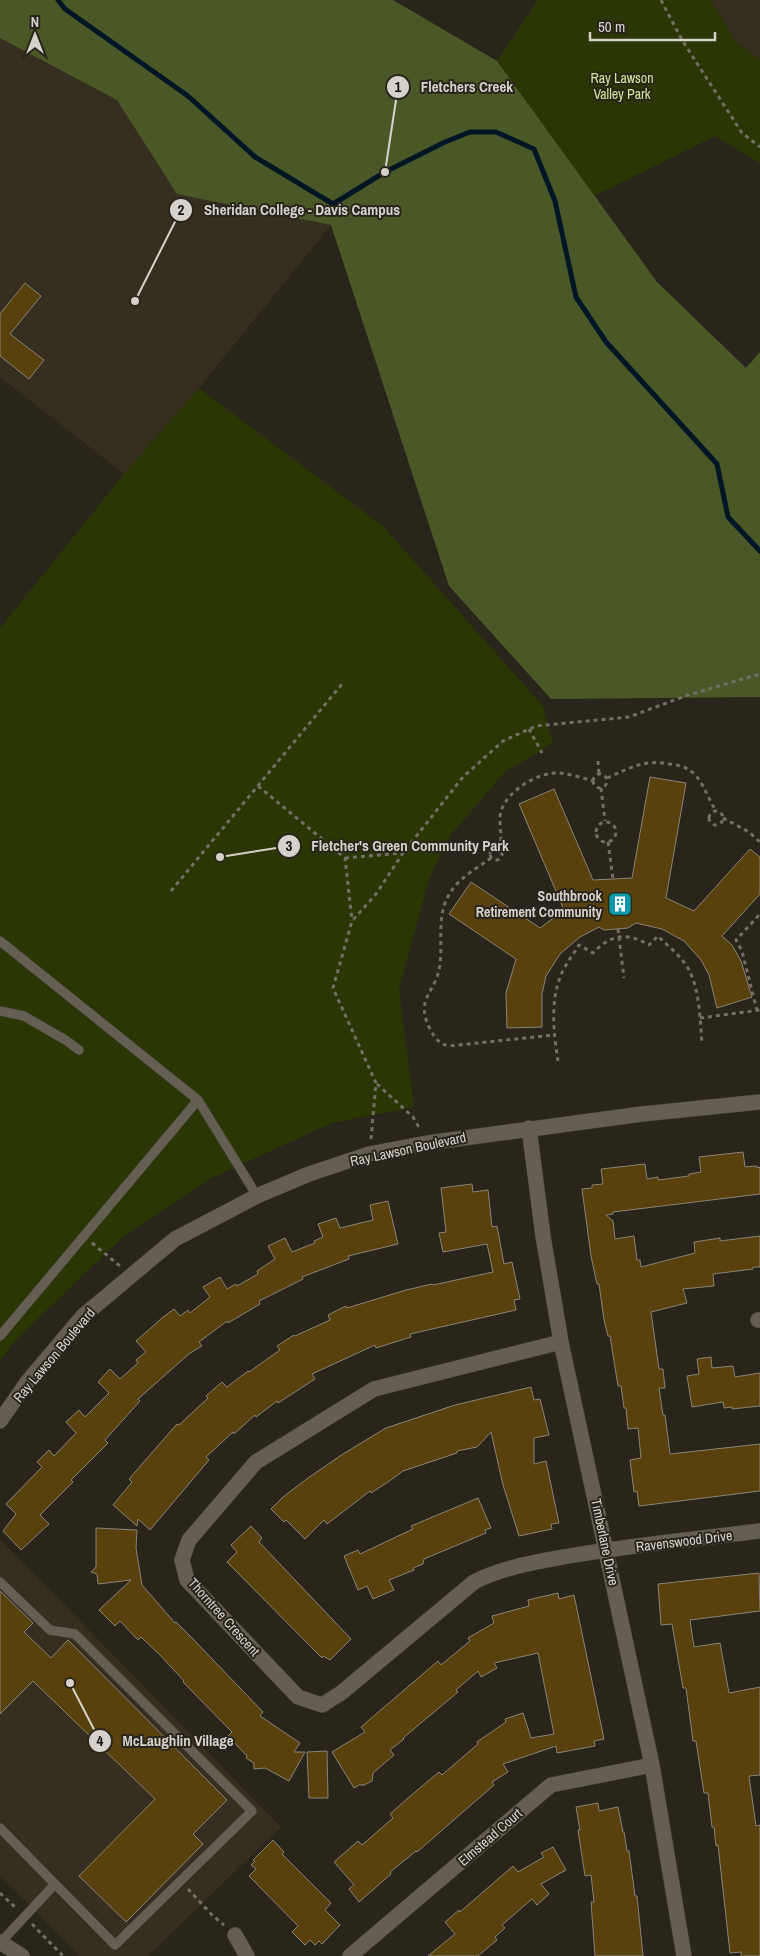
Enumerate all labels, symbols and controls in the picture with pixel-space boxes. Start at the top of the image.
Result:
north arrow [10,10,60,60]
scale bar [590,10,715,42]
text: N [31,13,39,31]
text: 50 m [598,16,625,37]
park label: Ray Lawson Valley Park [590,69,654,103]
callout: Fletchers Creek [386,72,523,102]
text: 1 [395,76,402,97]
text: Fletchers Creek [421,76,513,97]
callout: Sheridan College - Davis Campus [169,195,410,225]
text: 2 [178,199,185,220]
text: Sheridan College - Davis Campus [204,199,400,220]
callout: Fletcher's Green Community Park [276,831,519,861]
text: 3 [286,835,293,856]
text: Fletcher's Green Community Park [311,835,509,856]
place label: Southbrook Retirement Community [476,887,603,921]
building icon: Southbrook Retirement Community [607,891,633,917]
street label: Ray Lawson Boulevard [348,1128,468,1170]
street label: Ray Lawson Boulevard [9,1304,99,1406]
street label: Timberlane Drive [587,1497,623,1587]
street label: Ravenswood Drive [635,1526,733,1556]
street label: Thorntree Crescent [184,1574,264,1660]
callout: McLaughlin Village [87,1726,243,1756]
text: 4 [97,1730,104,1751]
text: McLaughlin Village [122,1730,234,1751]
street label: Elmstead Court [454,1804,526,1870]

